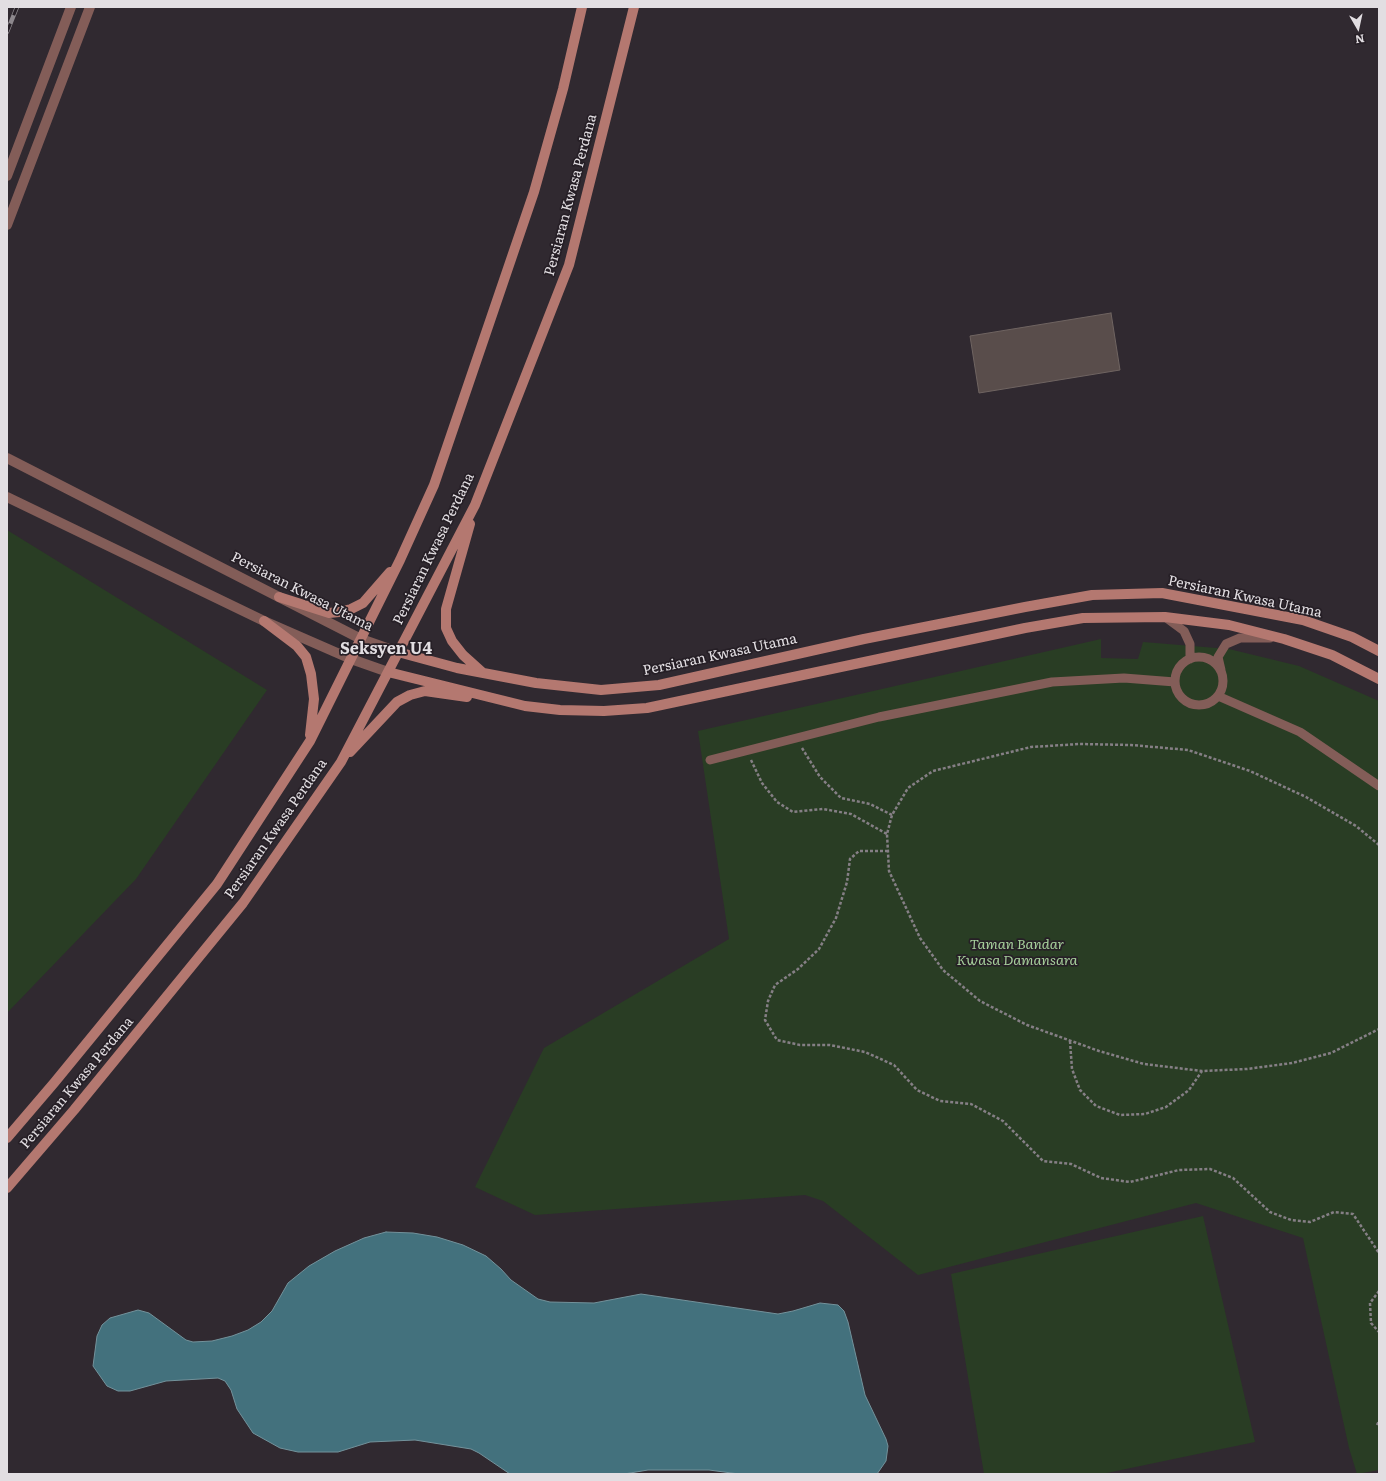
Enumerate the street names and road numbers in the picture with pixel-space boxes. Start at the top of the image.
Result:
street label: Persiaran Kwasa Perdana [541,112,601,278]
street label: Persiaran Kwasa Perdana [390,470,478,628]
street label: Persiaran Kwasa Utama [228,549,376,635]
street label: Persiaran Kwasa Utama [1166,572,1324,622]
street label: Persiaran Kwasa Utama [641,630,799,680]
street label: Persiaran Kwasa Perdana [221,756,331,902]
street label: Persiaran Kwasa Perdana [17,1014,137,1152]

